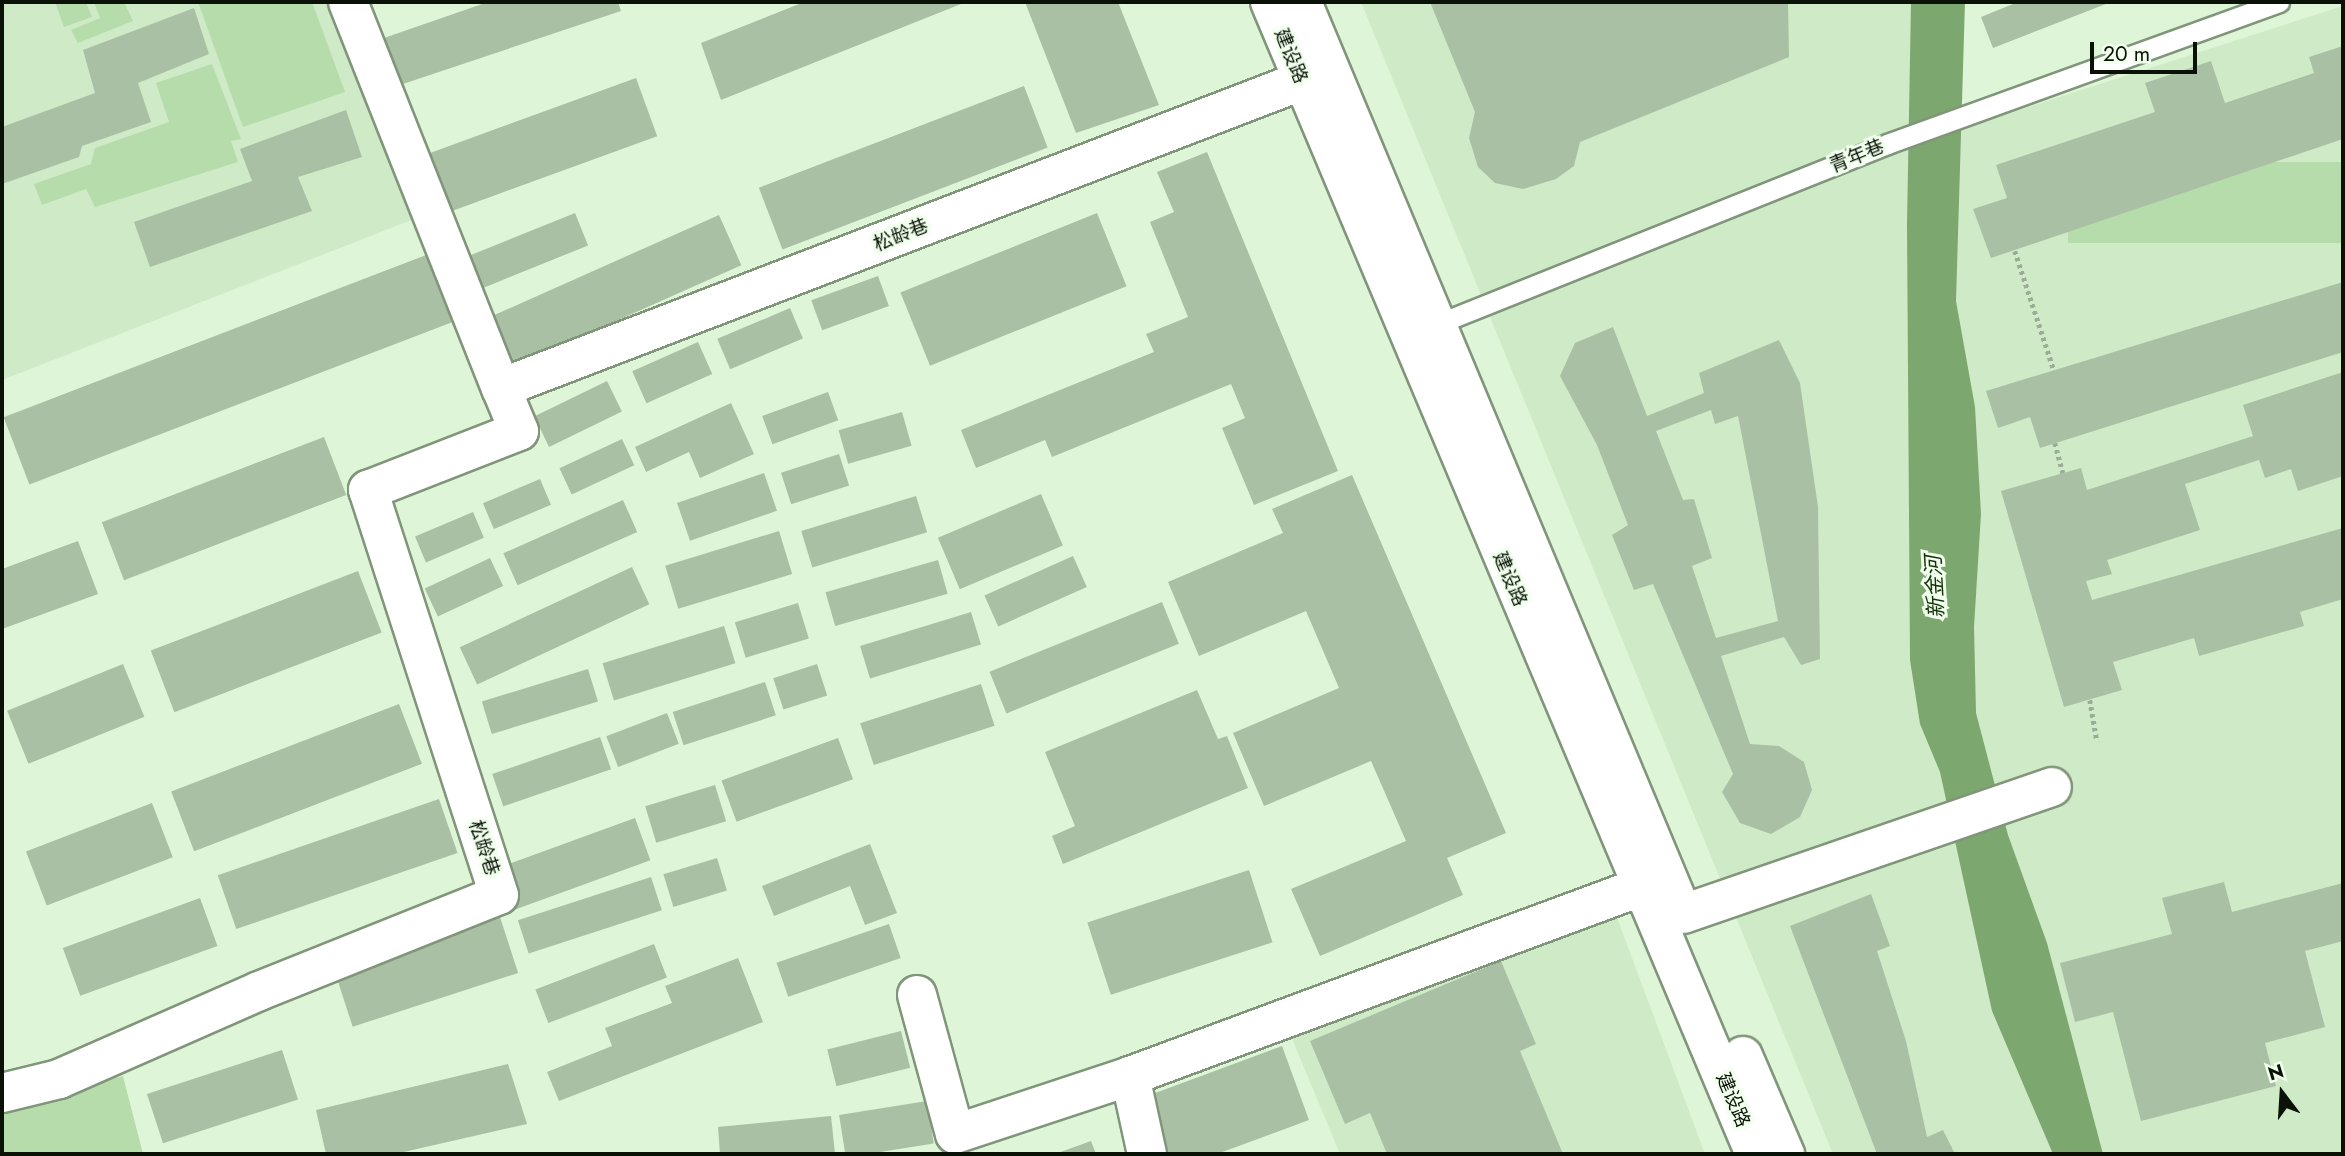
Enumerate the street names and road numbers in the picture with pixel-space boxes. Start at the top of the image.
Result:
street label: 建设路 [1270,25,1312,87]
street label: 青年巷 [1826,135,1888,177]
street label: 松龄巷 [870,214,932,256]
street label: 建设路 [1488,548,1532,610]
street label: 松龄巷 [464,817,504,879]
street label: 建设路 [1711,1069,1755,1131]

